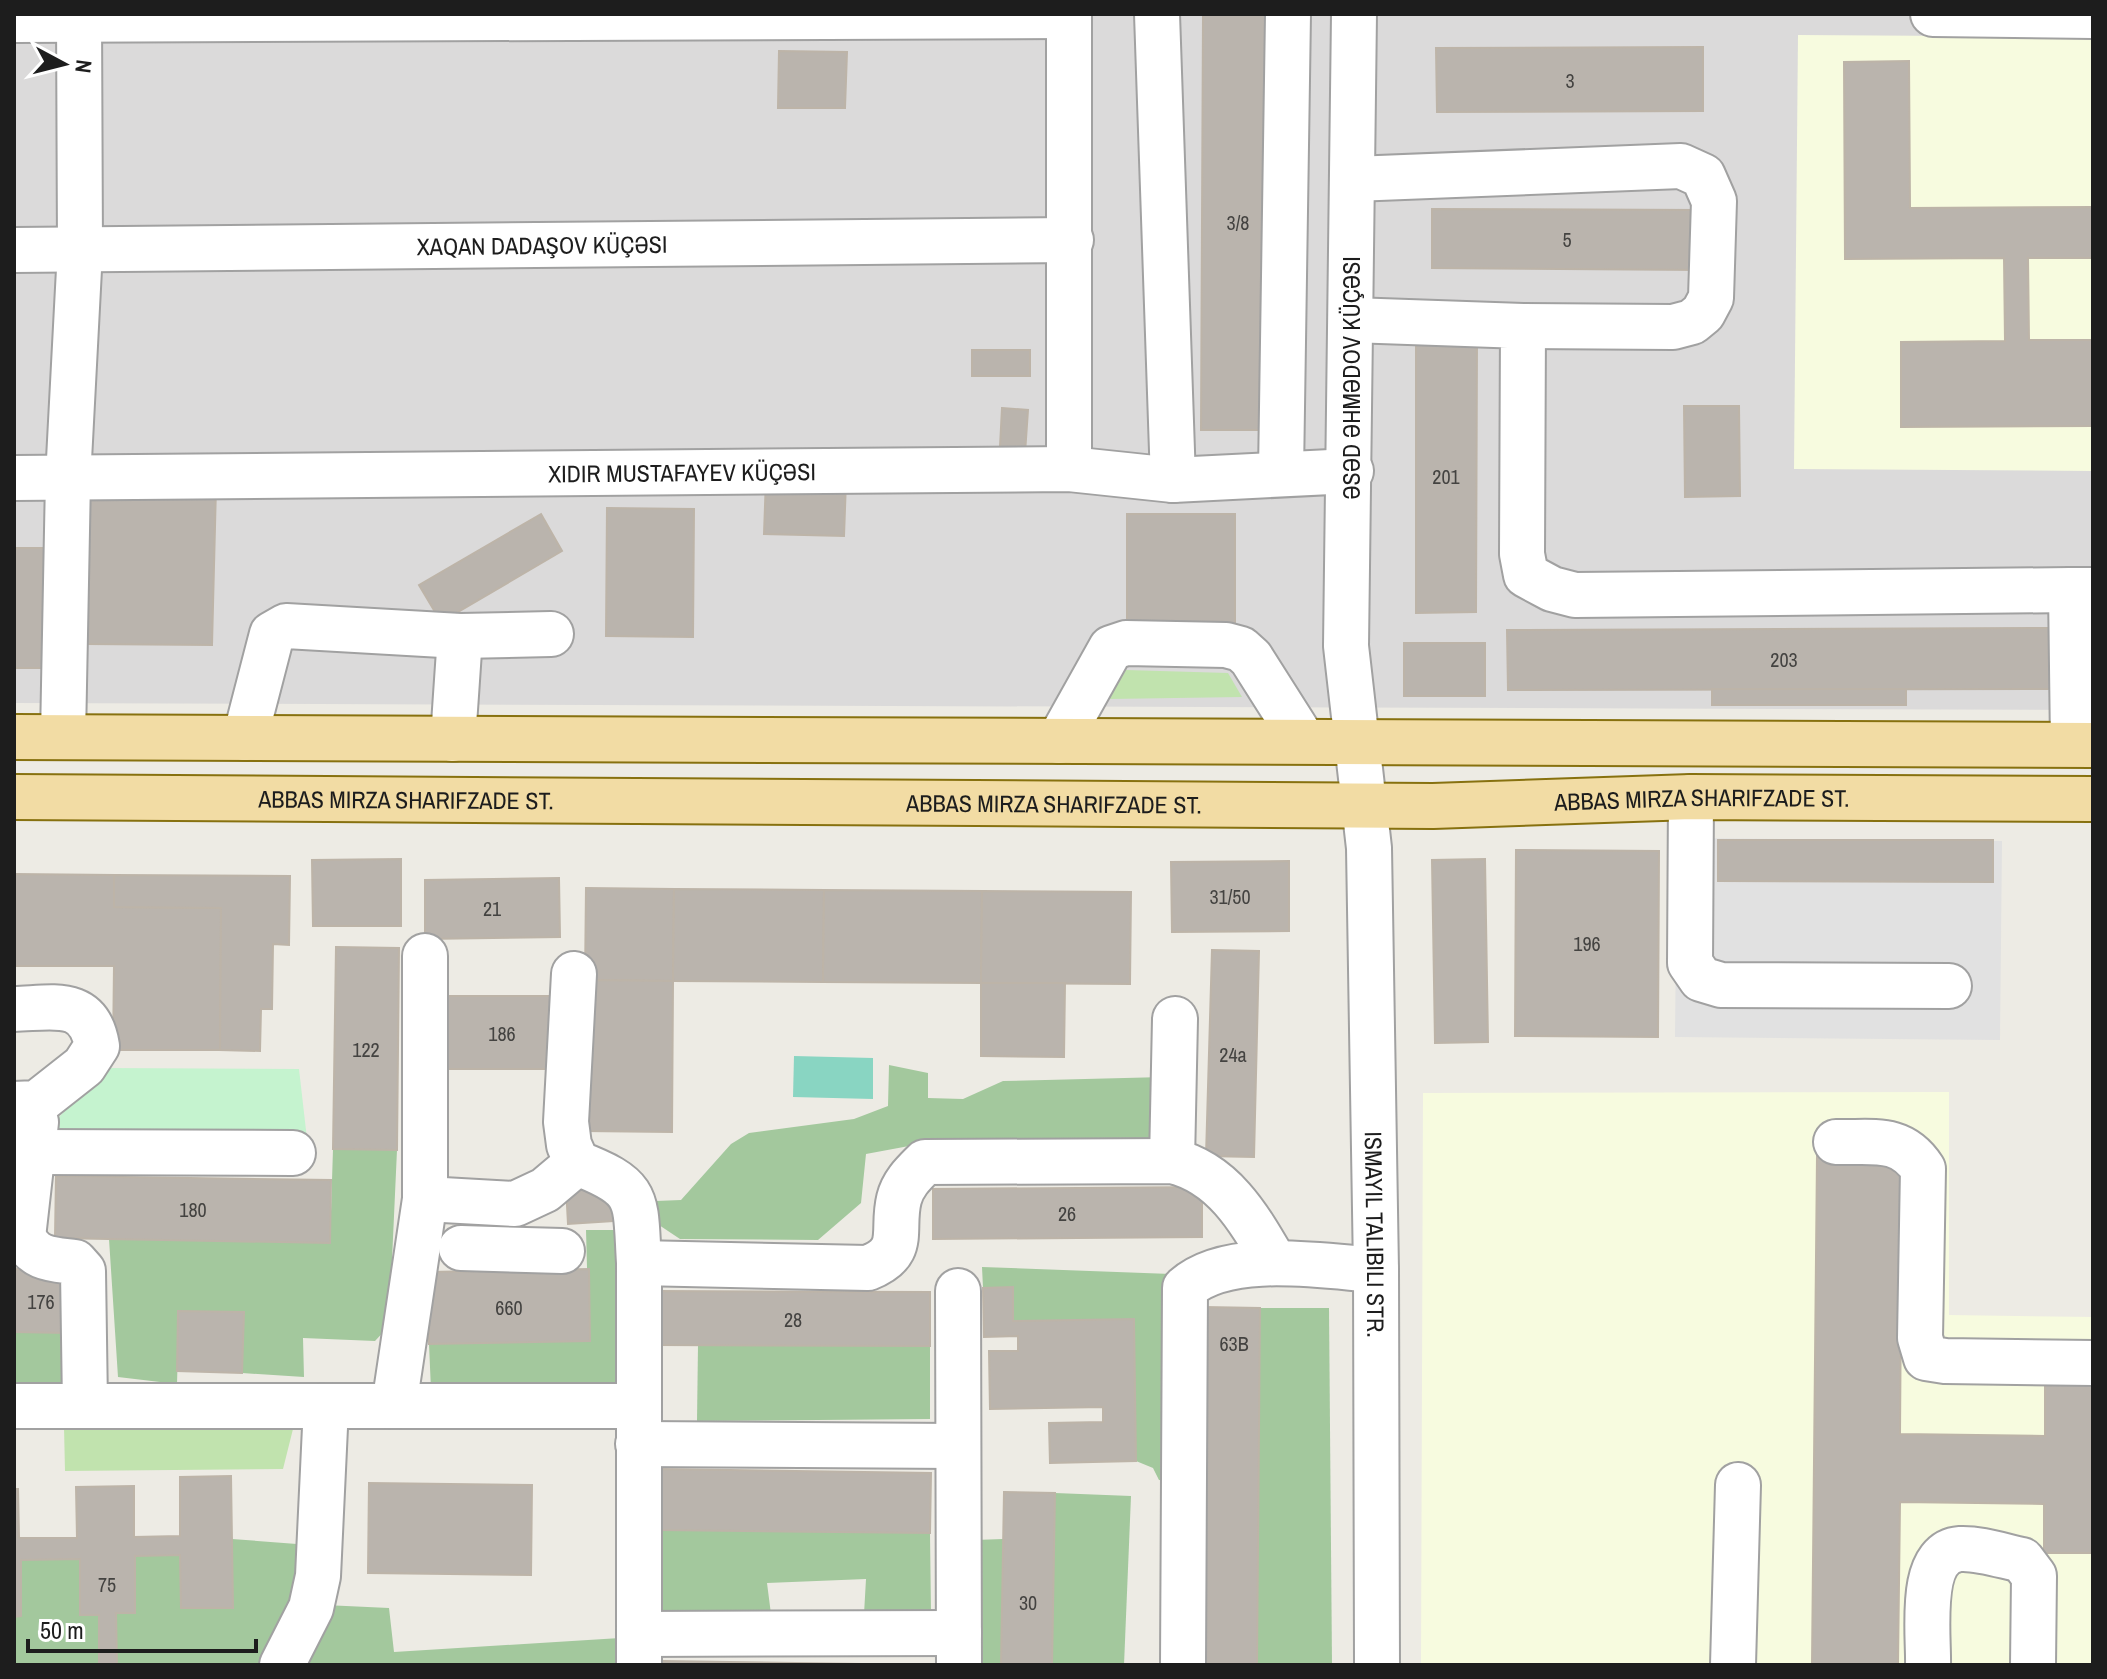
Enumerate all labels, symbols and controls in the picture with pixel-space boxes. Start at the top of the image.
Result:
north arrow [24,24,104,104]
text: N [68,58,100,75]
house number: 3 [1565,67,1575,94]
house number: 3/8 [1227,209,1249,236]
house number: 5 [1562,226,1572,253]
street label: XAQAN DADAŞOV KÜÇƏSI [416,228,668,262]
street label: ƏSƏD ƏHMƏDOV KÜÇƏSI [1335,256,1367,500]
street label: XIDIR MUSTAFAYEV KÜÇƏSI [548,455,816,489]
house number: 201 [1432,463,1460,490]
house number: 203 [1770,646,1798,673]
street label: ABBAS MIRZA SHARIFZADE ST. [1553,781,1850,818]
street label: ABBAS MIRZA SHARIFZADE ST. [257,783,554,816]
street label: ABBAS MIRZA SHARIFZADE ST. [905,787,1202,821]
house number: 31/50 [1209,883,1251,910]
house number: 21 [483,895,501,922]
house number: 196 [1573,930,1601,957]
house number: 186 [488,1020,516,1047]
house number: 122 [352,1036,380,1063]
house number: 24a [1219,1041,1247,1068]
street label: ISMAYIL TALIBILI STR. [1358,1131,1392,1338]
house number: 180 [179,1196,207,1223]
house number: 26 [1058,1200,1076,1227]
house number: 176 [27,1288,55,1315]
house number: 660 [495,1294,523,1321]
house number: 28 [784,1306,802,1333]
house number: 63B [1219,1330,1249,1357]
house number: 75 [98,1571,116,1598]
house number: 30 [1019,1589,1037,1616]
scale bar [28,1603,256,1653]
text: 50 m [40,1614,84,1646]

